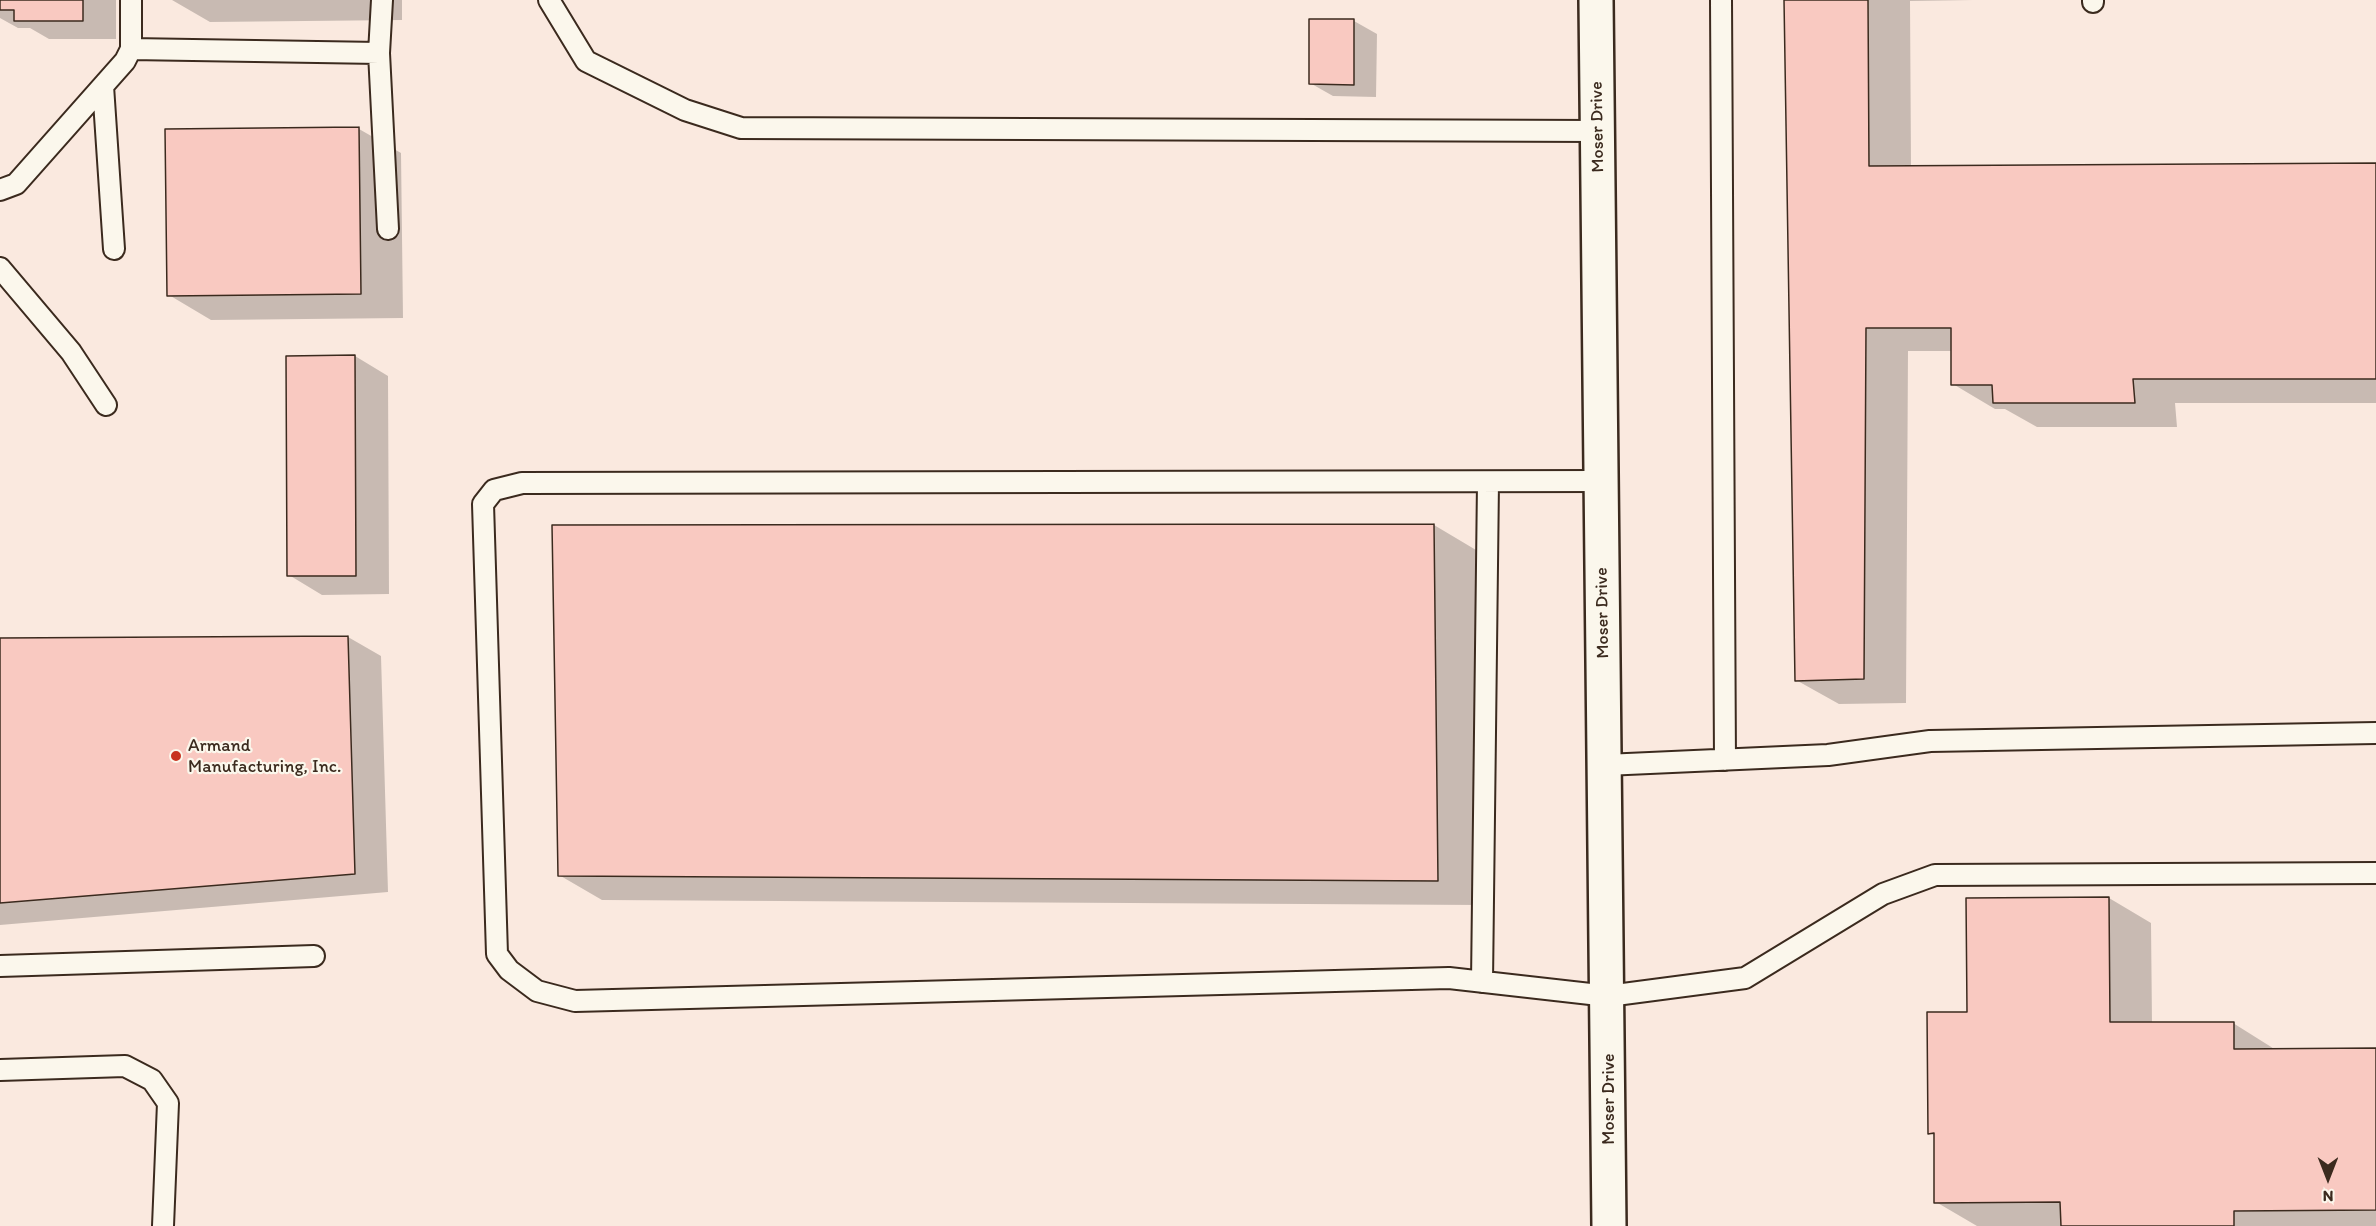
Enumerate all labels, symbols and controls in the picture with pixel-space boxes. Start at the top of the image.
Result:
street label: Moser Drive [1586,81,1610,173]
street label: Moser Drive [1591,567,1615,659]
place label: Armand Manufacturing, Inc. [188,735,341,777]
marker: Armand Manufacturing, Inc. [169,749,183,763]
street label: Moser Drive [1598,1053,1620,1145]
north arrow [2298,1148,2358,1208]
text: N [2323,1187,2333,1206]

